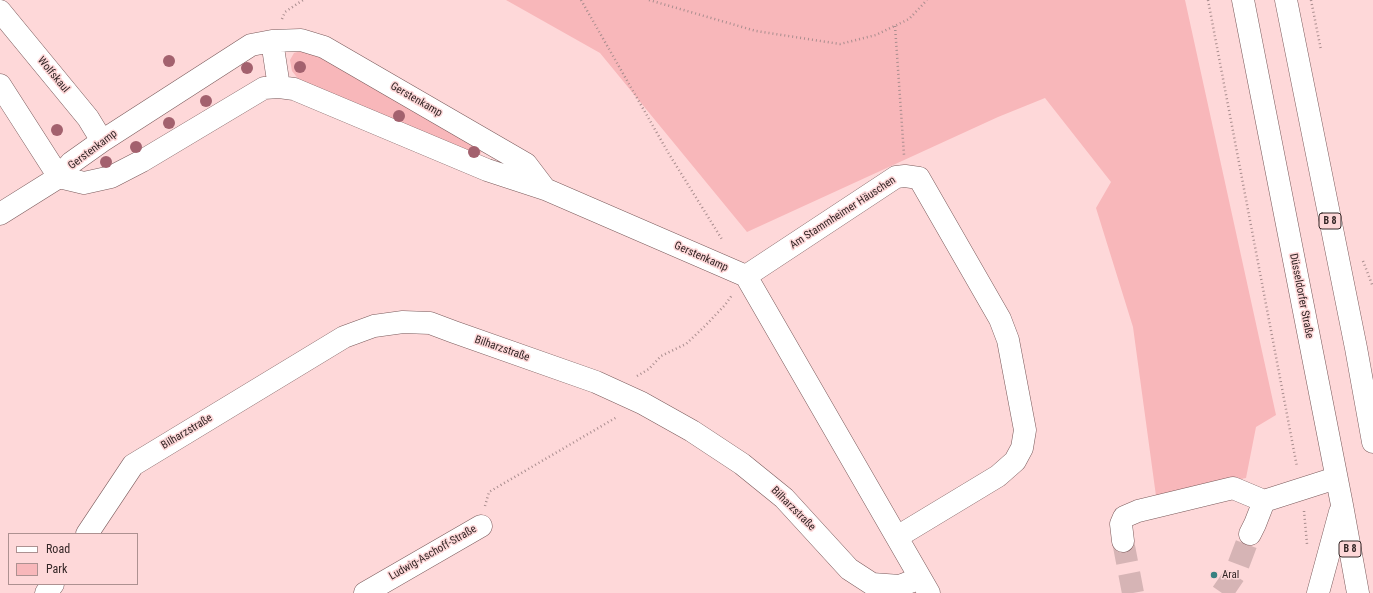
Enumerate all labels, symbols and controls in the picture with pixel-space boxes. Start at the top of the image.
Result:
street label: Wolfskaul [34,54,72,96]
street label: Gerstenkamp [388,80,444,120]
street label: Gerstenkamp [66,127,120,173]
street label: Am Stammheimer Häuschen [788,174,898,252]
road number: B 8 [1319,213,1341,229]
street label: Gerstenkamp [672,239,730,275]
street label: Düsseldorfer Straße [1286,252,1316,340]
street label: Bilharzstraße [473,333,531,365]
street label: Bilharzstraße [159,412,215,452]
street label: Bilharzstraße [768,484,818,534]
street label: Ludwig-Aschoff-Straße [387,523,479,583]
legend [8,533,138,585]
road number: B 8 [1339,541,1361,557]
text: Road [46,542,70,556]
text: Park [46,562,67,576]
place label: Aral [1222,568,1239,582]
marker: Aral [1209,570,1219,580]

